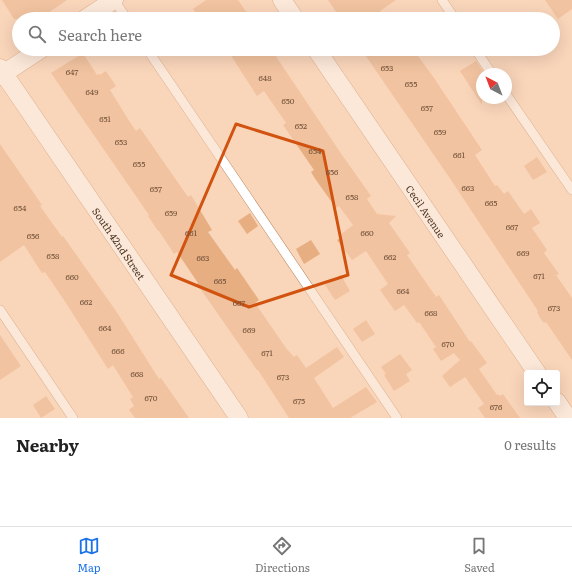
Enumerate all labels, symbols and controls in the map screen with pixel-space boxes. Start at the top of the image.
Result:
search box [12,12,560,56]
icon: search [26,23,48,45]
text: Search here [58,23,142,46]
house number: 653 [381,62,393,73]
house number: 647 [66,66,78,77]
north arrow [476,68,512,104]
house number: 648 [258,72,272,83]
house number: 655 [405,78,417,89]
house number: 649 [86,86,98,97]
house number: 650 [282,95,295,106]
house number: 657 [421,102,433,113]
house number: 651 [99,113,112,124]
house number: 652 [295,120,307,131]
house number: 659 [434,126,446,137]
house number: 653 [115,136,127,147]
house number: 654 [309,145,322,156]
house number: 661 [453,149,466,160]
house number: 655 [133,158,145,169]
house number: 656 [326,166,339,177]
street label: Cecil Avenue [403,181,450,240]
house number: 663 [462,182,474,193]
house number: 657 [150,183,162,194]
house number: 658 [346,191,359,202]
house number: 665 [485,197,497,208]
house number: 654 [14,202,27,213]
street label: South 42nd Street [90,204,150,282]
house number: 659 [165,207,177,218]
house number: 667 [506,221,518,232]
house number: 661 [185,227,198,238]
house number: 660 [360,227,374,238]
house number: 656 [27,230,40,241]
house number: 669 [517,247,529,258]
house number: 658 [47,250,60,261]
house number: 662 [384,251,396,262]
house number: 663 [197,252,209,263]
house number: 671 [533,270,546,281]
house number: 660 [65,271,79,282]
house number: 665 [214,275,226,286]
house number: 664 [397,285,410,296]
house number: 662 [80,296,92,307]
house number: 667 [233,297,245,308]
house number: 673 [548,302,560,313]
house number: 668 [425,307,438,318]
house number: 664 [99,322,112,333]
house number: 669 [243,324,255,335]
house number: 670 [442,338,455,349]
house number: 666 [112,345,125,356]
house number: 671 [261,347,274,358]
house number: 668 [131,368,144,379]
map controls [524,370,560,406]
button: locate [524,370,560,406]
house number: 673 [277,371,289,382]
house number: 670 [145,392,158,403]
house number: 675 [293,395,305,406]
house number: 676 [490,401,503,412]
text: Nearby [16,432,79,457]
text: 0 results [504,435,556,454]
tab: Map [77,535,101,575]
tab: Directions [255,535,310,575]
tab: Saved [464,535,495,575]

